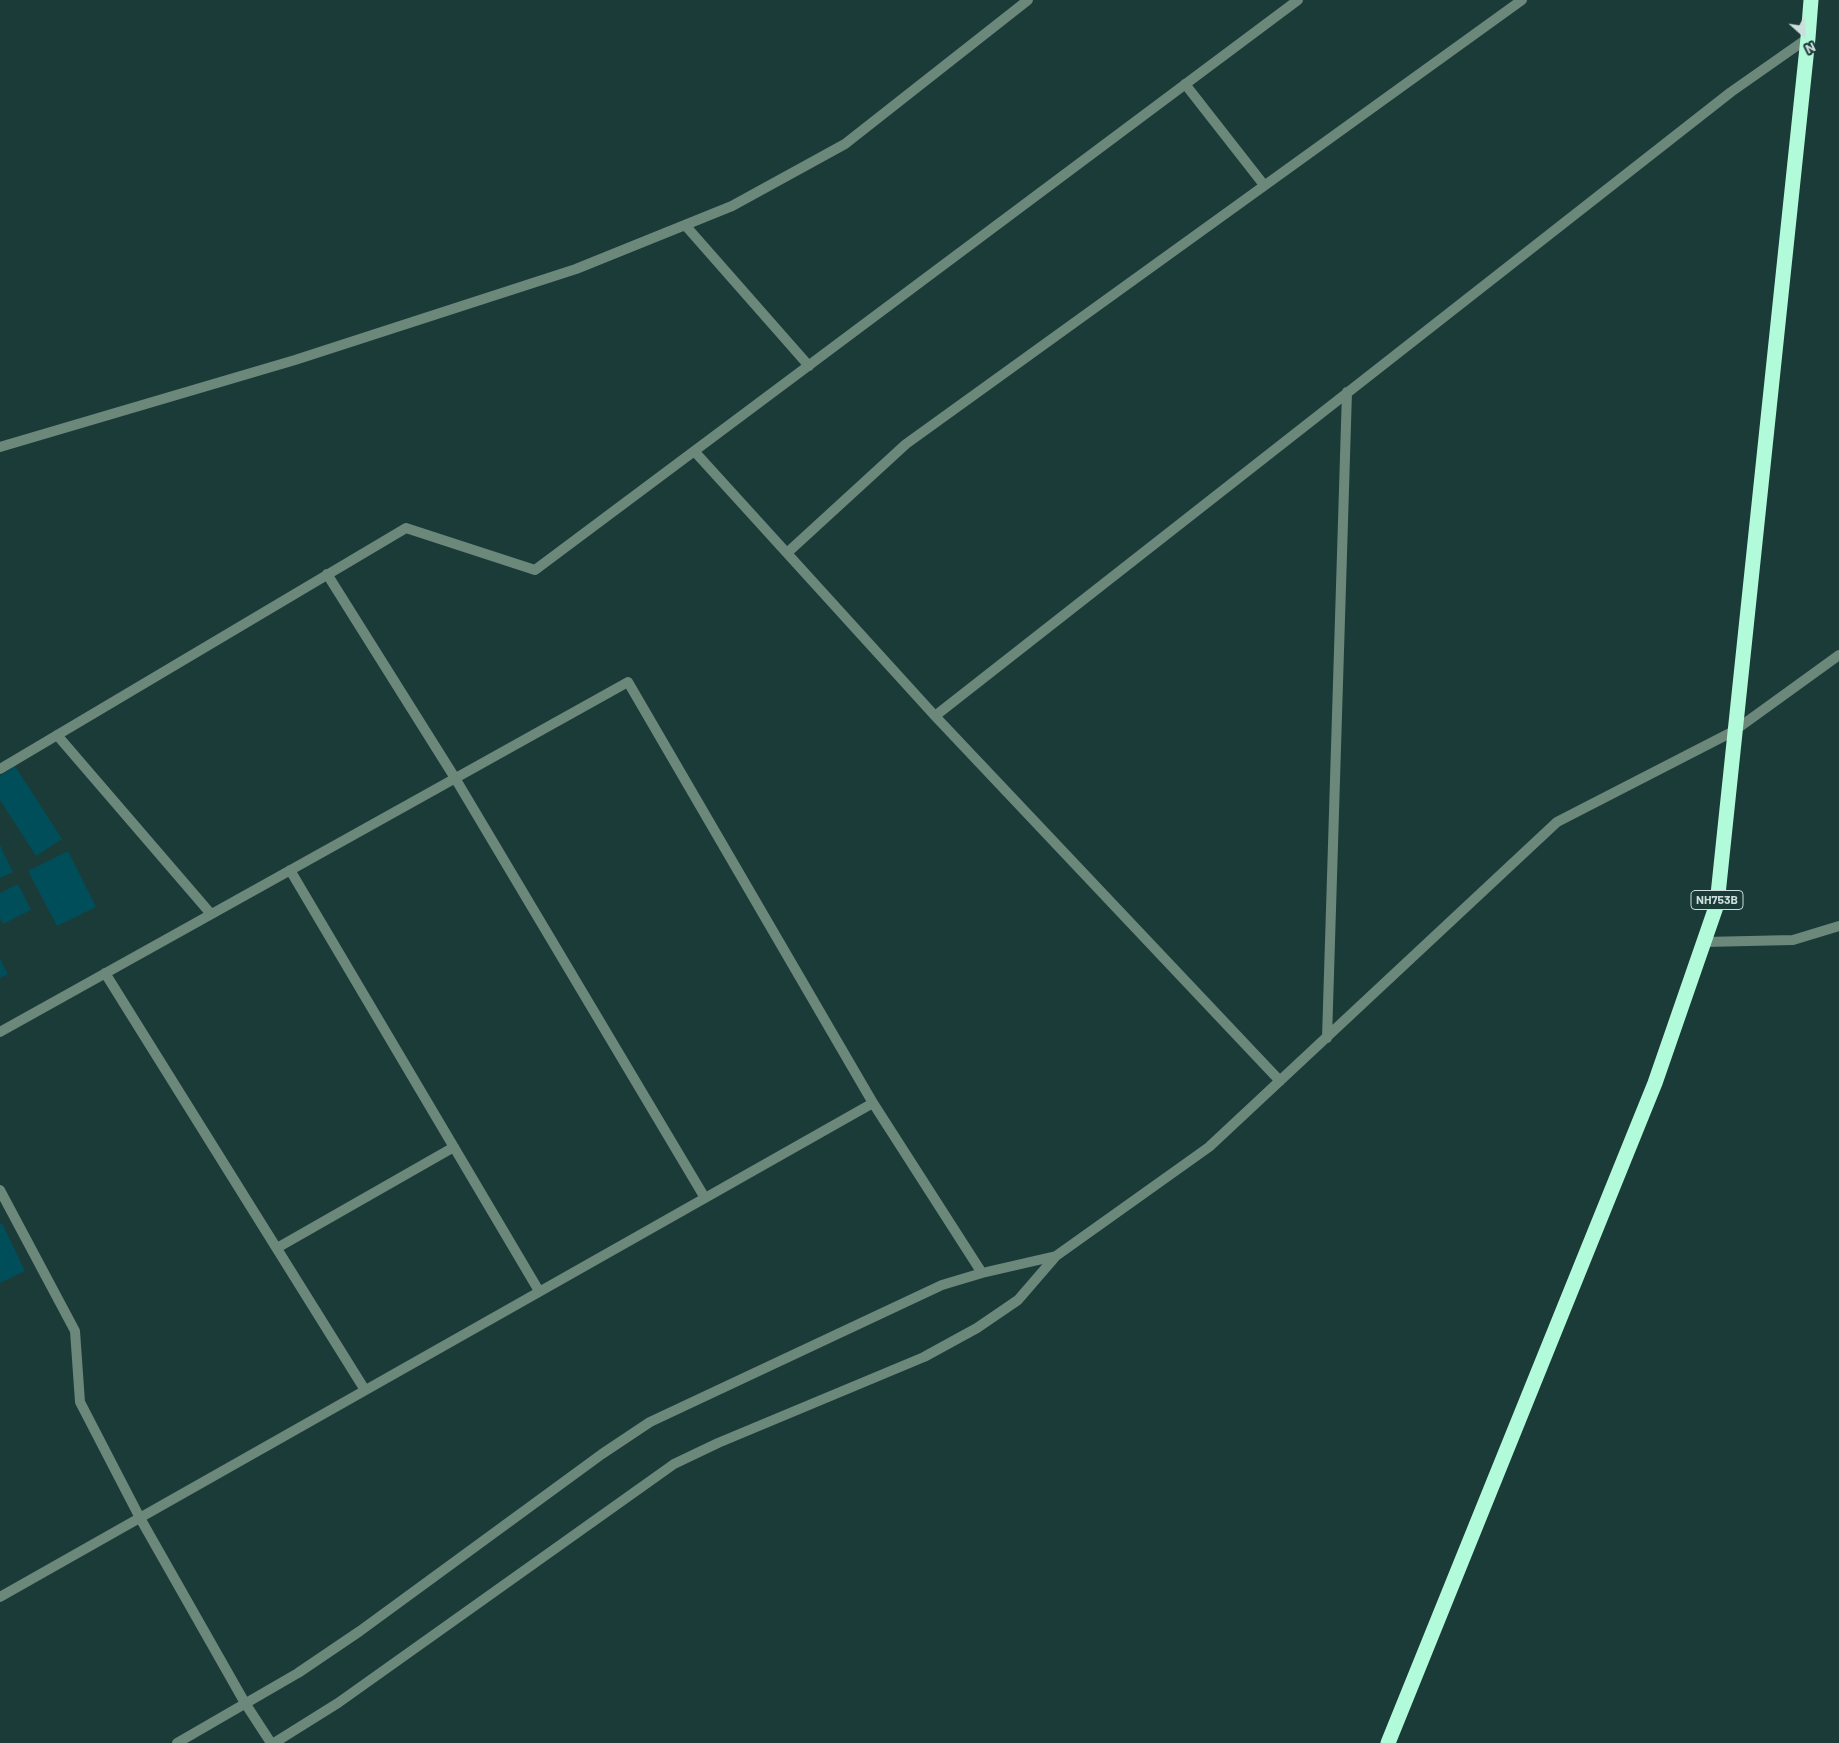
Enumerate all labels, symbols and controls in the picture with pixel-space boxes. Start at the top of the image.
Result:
north arrow [1779,10,1829,60]
text: N [1803,39,1819,59]
road number: NH753B [1691,890,1743,910]

